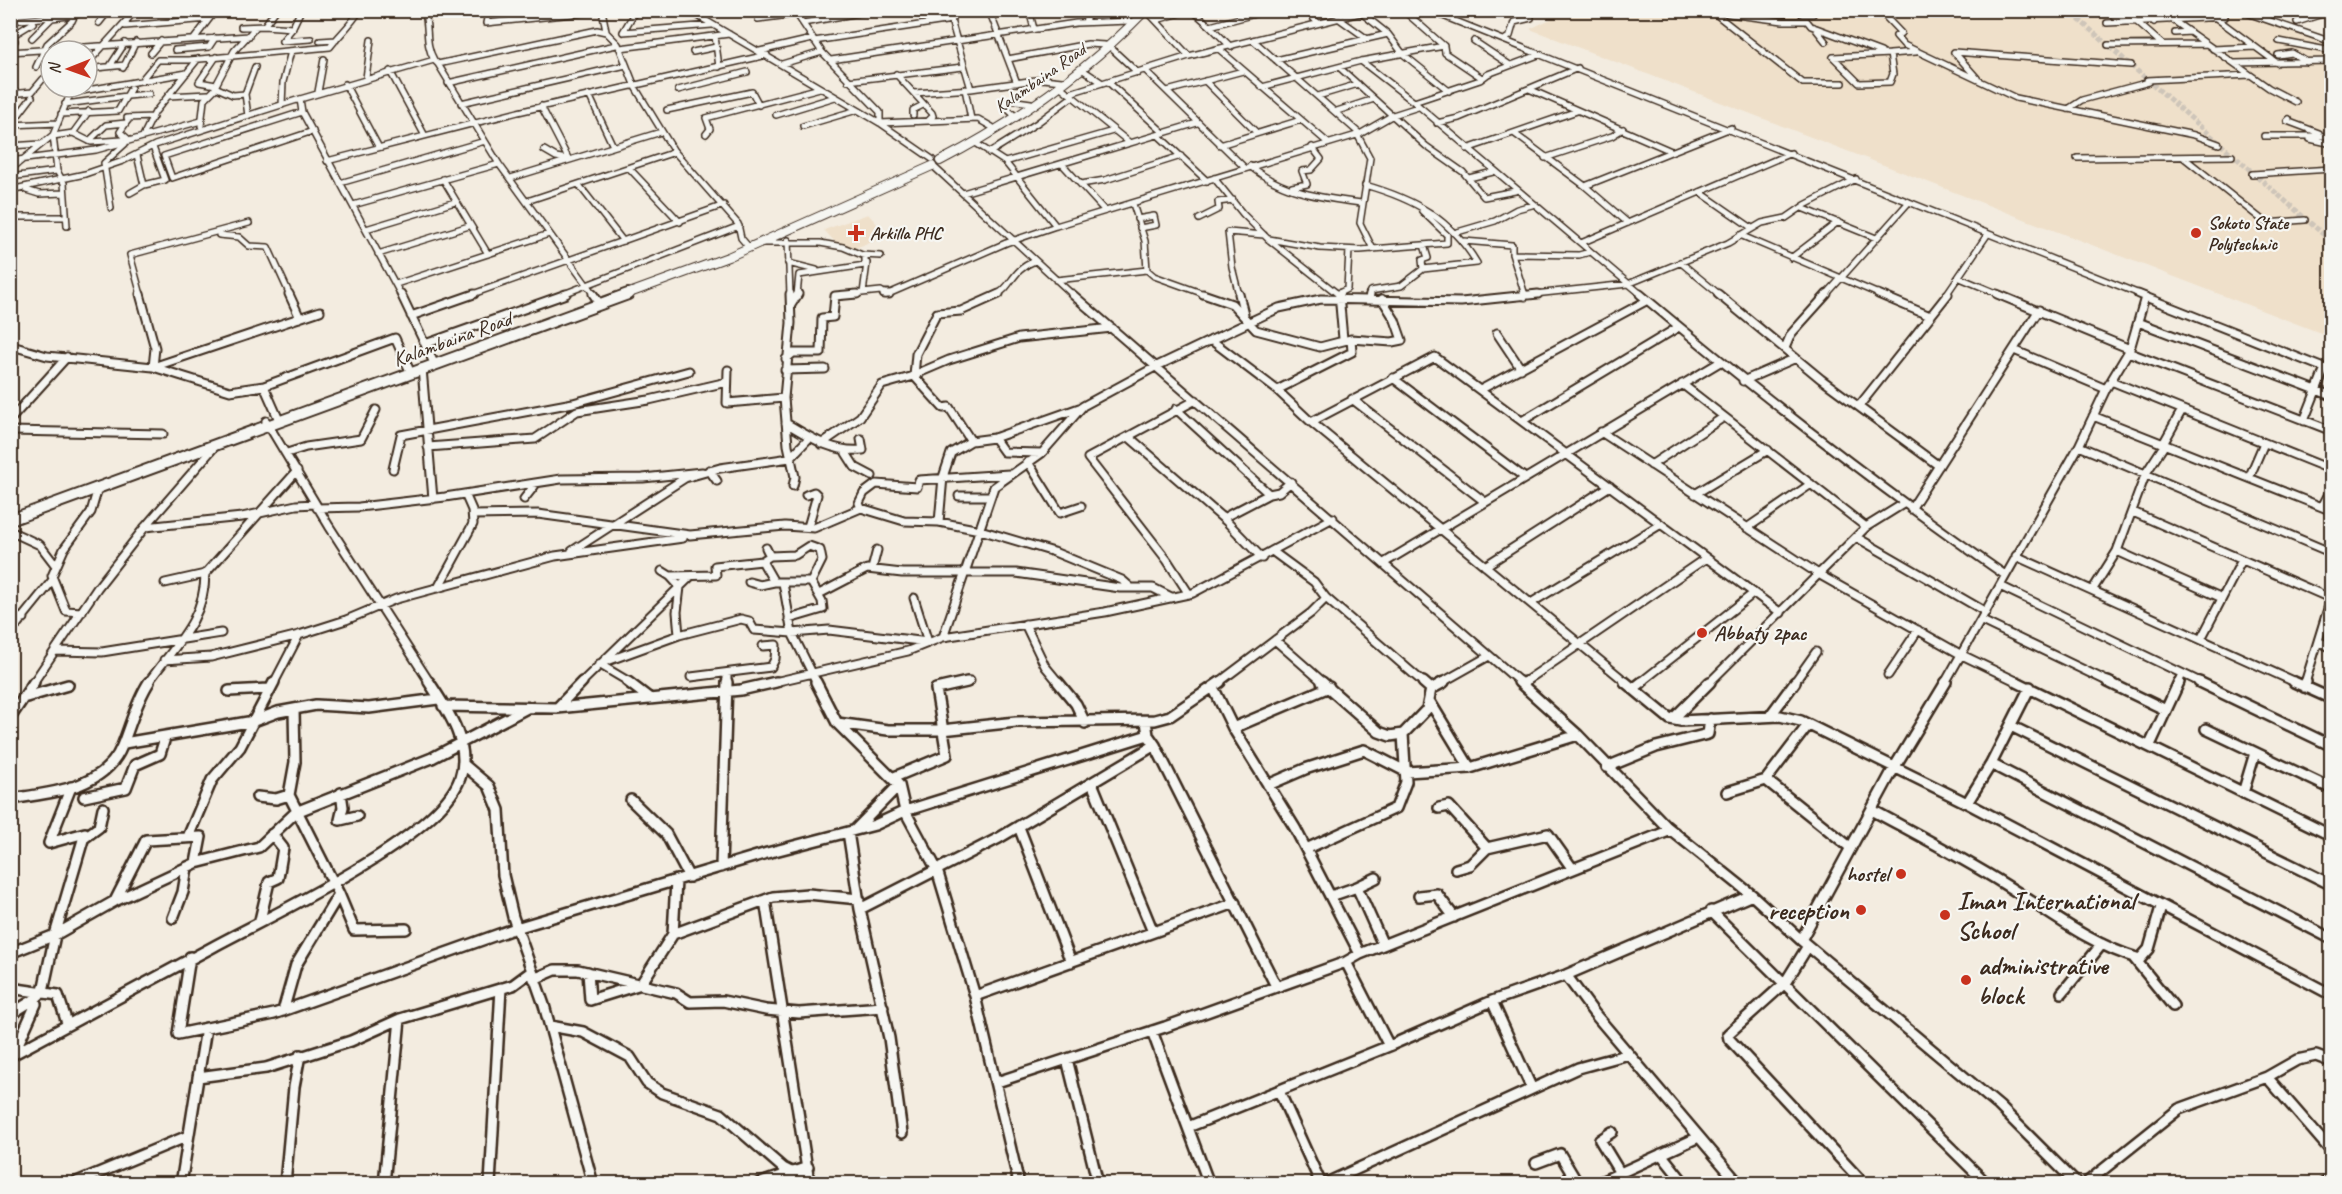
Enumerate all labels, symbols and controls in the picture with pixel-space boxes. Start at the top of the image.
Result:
street label: Kalambaina Road [990,37,1092,118]
north arrow [39,39,99,99]
text: N [45,61,65,74]
place label: Sokoto State Polytechnic [2208,212,2290,255]
place label: Arkilla PHC [870,222,945,244]
marker: Arkilla PHC [847,224,865,242]
marker: Sokoto State Polytechnic [2189,226,2203,240]
street label: Kalambaina Road [389,304,518,372]
place label: Abbaty 2pac [1714,620,1808,646]
marker: Abbaty 2pac [1695,626,1709,640]
place label: hostel [1846,861,1893,887]
marker: hostel [1894,867,1908,881]
place label: Iman International School [1957,884,2140,947]
place label: reception [1768,894,1850,927]
marker: reception [1854,903,1868,917]
marker: Iman International School [1938,908,1952,922]
place label: administrative block [1978,949,2110,1012]
marker: administrative block [1959,973,1973,987]

